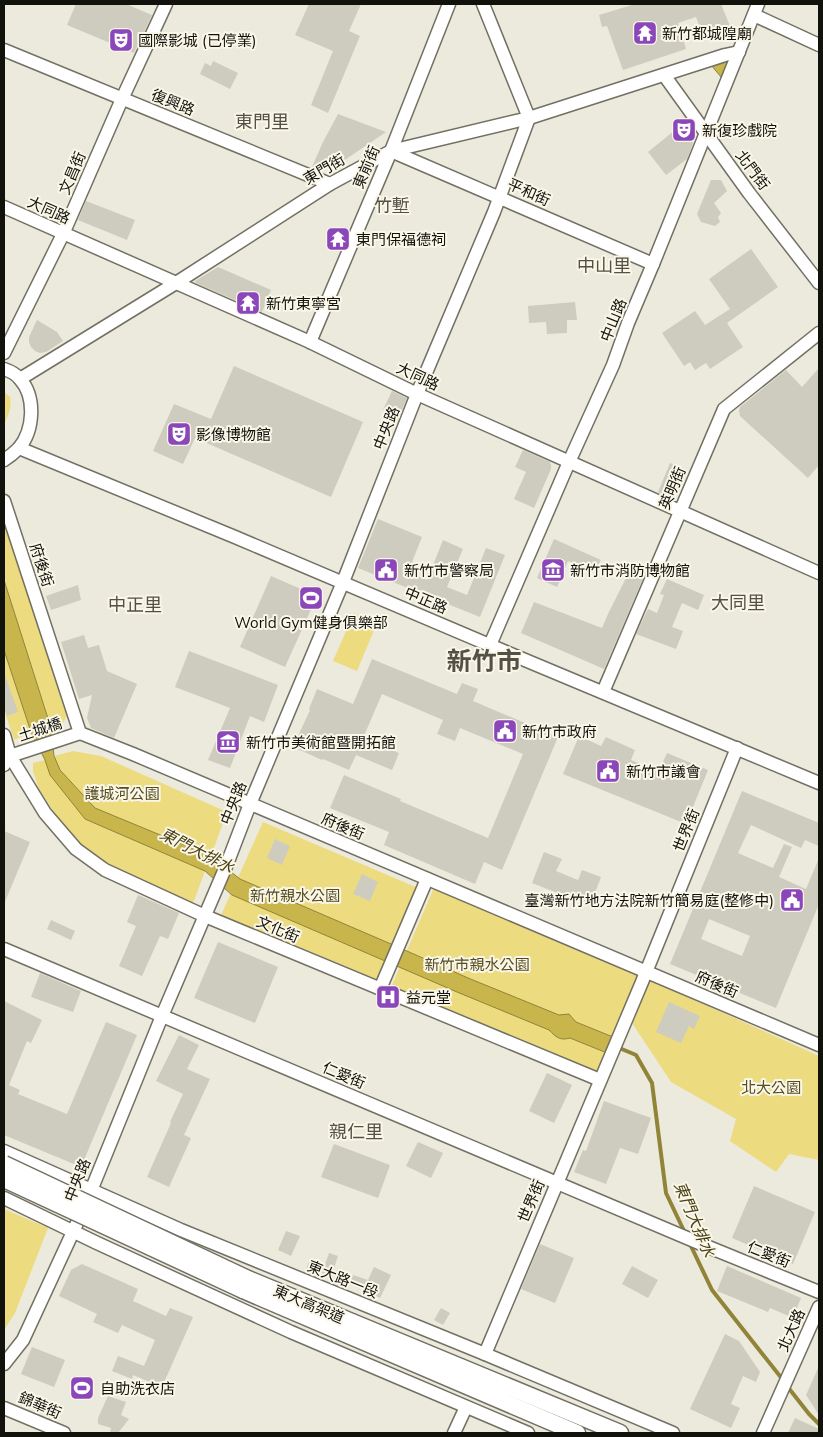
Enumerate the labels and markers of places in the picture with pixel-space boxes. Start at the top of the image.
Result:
temple icon: 新竹都城隍廟 [632,20,658,46]
place label: 新竹都城隍廟 [662,24,752,43]
theatre icon: 國際影城 (已停業) [108,27,134,53]
place label: 國際影城 (已停業) [138,31,256,50]
theatre icon: 新復珍戲院 [671,117,697,143]
place label: 新復珍戲院 [702,121,777,140]
temple icon: 東門保福德祠 [325,226,351,252]
place label: 東門保福德祠 [356,230,446,249]
temple icon: 新竹東寧宮 [235,290,261,316]
place label: 新竹東寧宮 [266,294,341,313]
theatre icon: 影像博物館 [166,421,192,447]
place label: 影像博物館 [196,425,271,444]
public building icon: 新竹市警察局 [373,557,399,583]
museum icon: 新竹市消防博物館 [540,557,566,583]
place label: 新竹市警察局 [404,561,494,580]
place label: 新竹市消防博物館 [570,561,690,580]
sports icon: World Gym健身俱樂部 [298,585,324,611]
place label: World Gym健身俱樂部 [234,613,388,632]
public building icon: 新竹市政府 [492,718,518,744]
place label: 新竹市政府 [522,722,597,741]
museum icon: 新竹市美術館暨開拓館 [215,729,241,755]
place label: 新竹市美術館暨開拓館 [246,733,396,752]
public building icon: 新竹市議會 [595,758,621,784]
place label: 新竹市議會 [626,762,701,781]
public building icon: 臺灣新竹地方法院新竹簡易庭(整修中) [779,887,805,913]
place label: 臺灣新竹地方法院新竹簡易庭(整修中) [524,891,774,910]
hospital icon: 益元堂 [375,984,401,1010]
place label: 益元堂 [406,988,451,1007]
sports icon: 自助洗衣店 [69,1375,95,1401]
place label: 自助洗衣店 [100,1379,175,1398]

